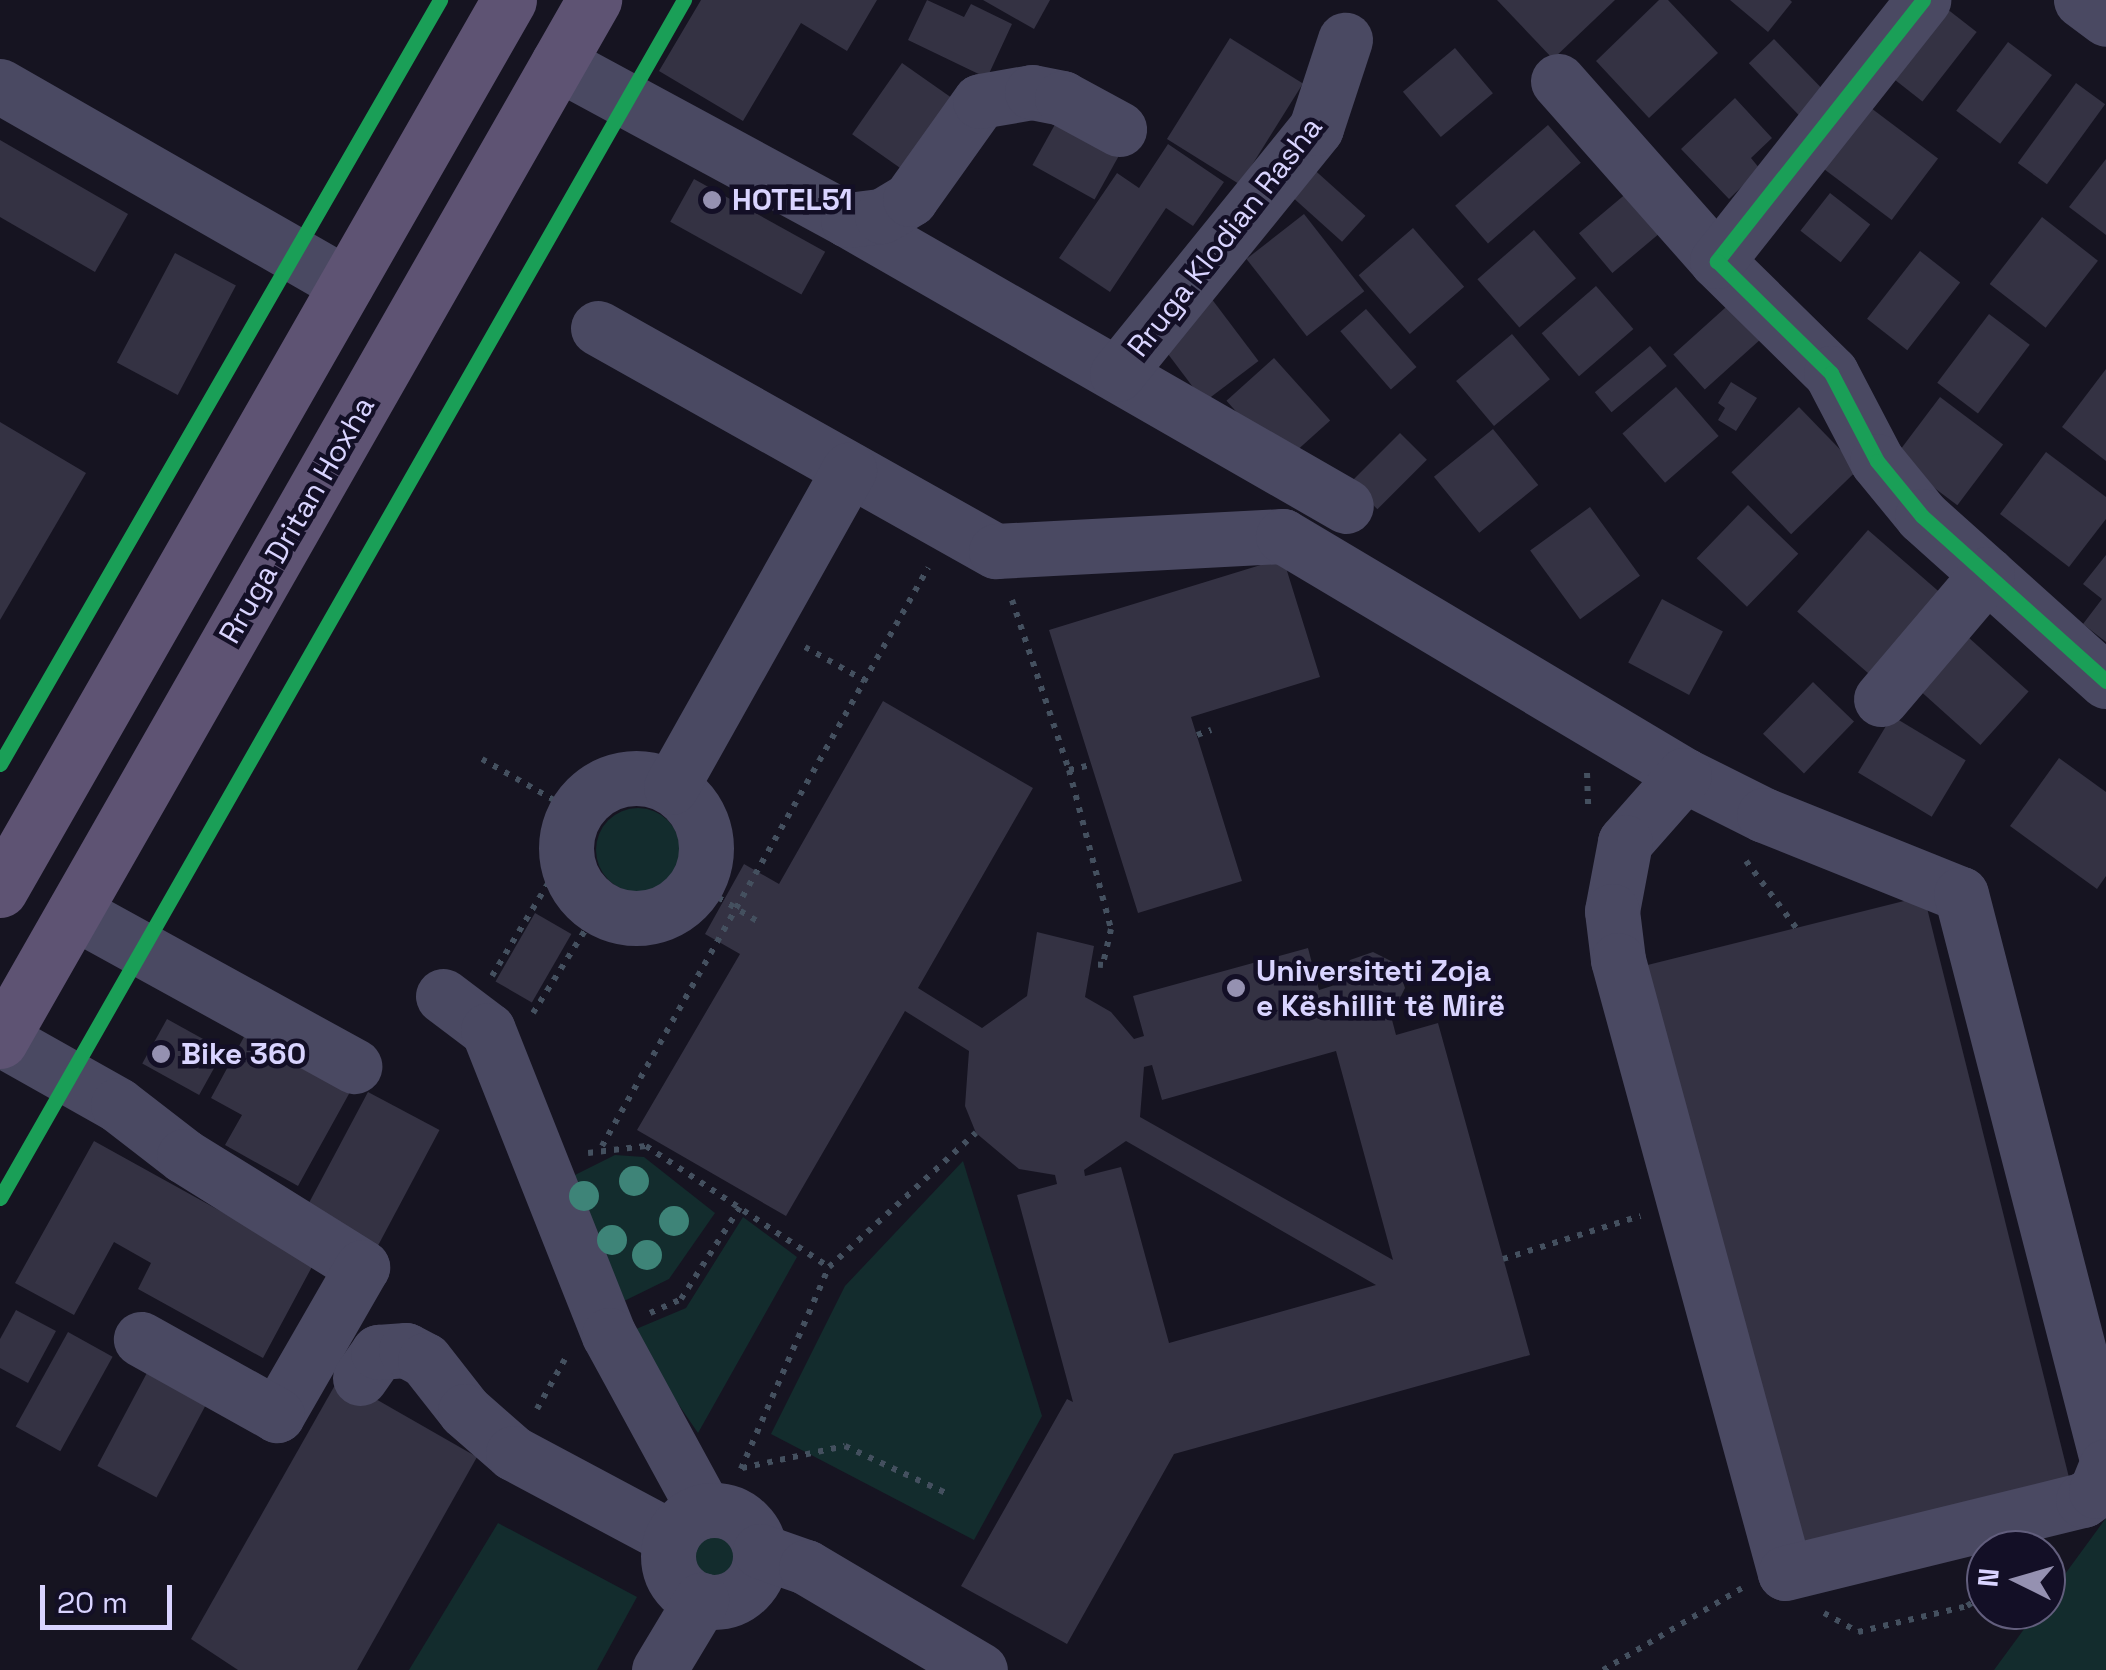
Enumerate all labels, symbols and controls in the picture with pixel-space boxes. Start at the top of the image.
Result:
street label: Rruga Klodian Rasha [1120,110,1330,364]
place label: HOTEL51 [732,182,853,218]
marker: HOTEL51 [701,189,723,211]
street label: Rruga Dritan Hoxha [212,390,382,650]
place label: Universiteti Zoja e Këshillit të Mirë [1256,953,1505,1024]
marker: Universiteti Zoja e Këshillit të Mirë [1225,977,1247,999]
place label: Bike 360 [181,1036,306,1072]
marker: Bike 360 [150,1043,172,1065]
north arrow [1966,1530,2066,1630]
scale bar [45,1565,178,1627]
text: N [1969,1567,2007,1588]
text: 20 m [57,1583,128,1622]

